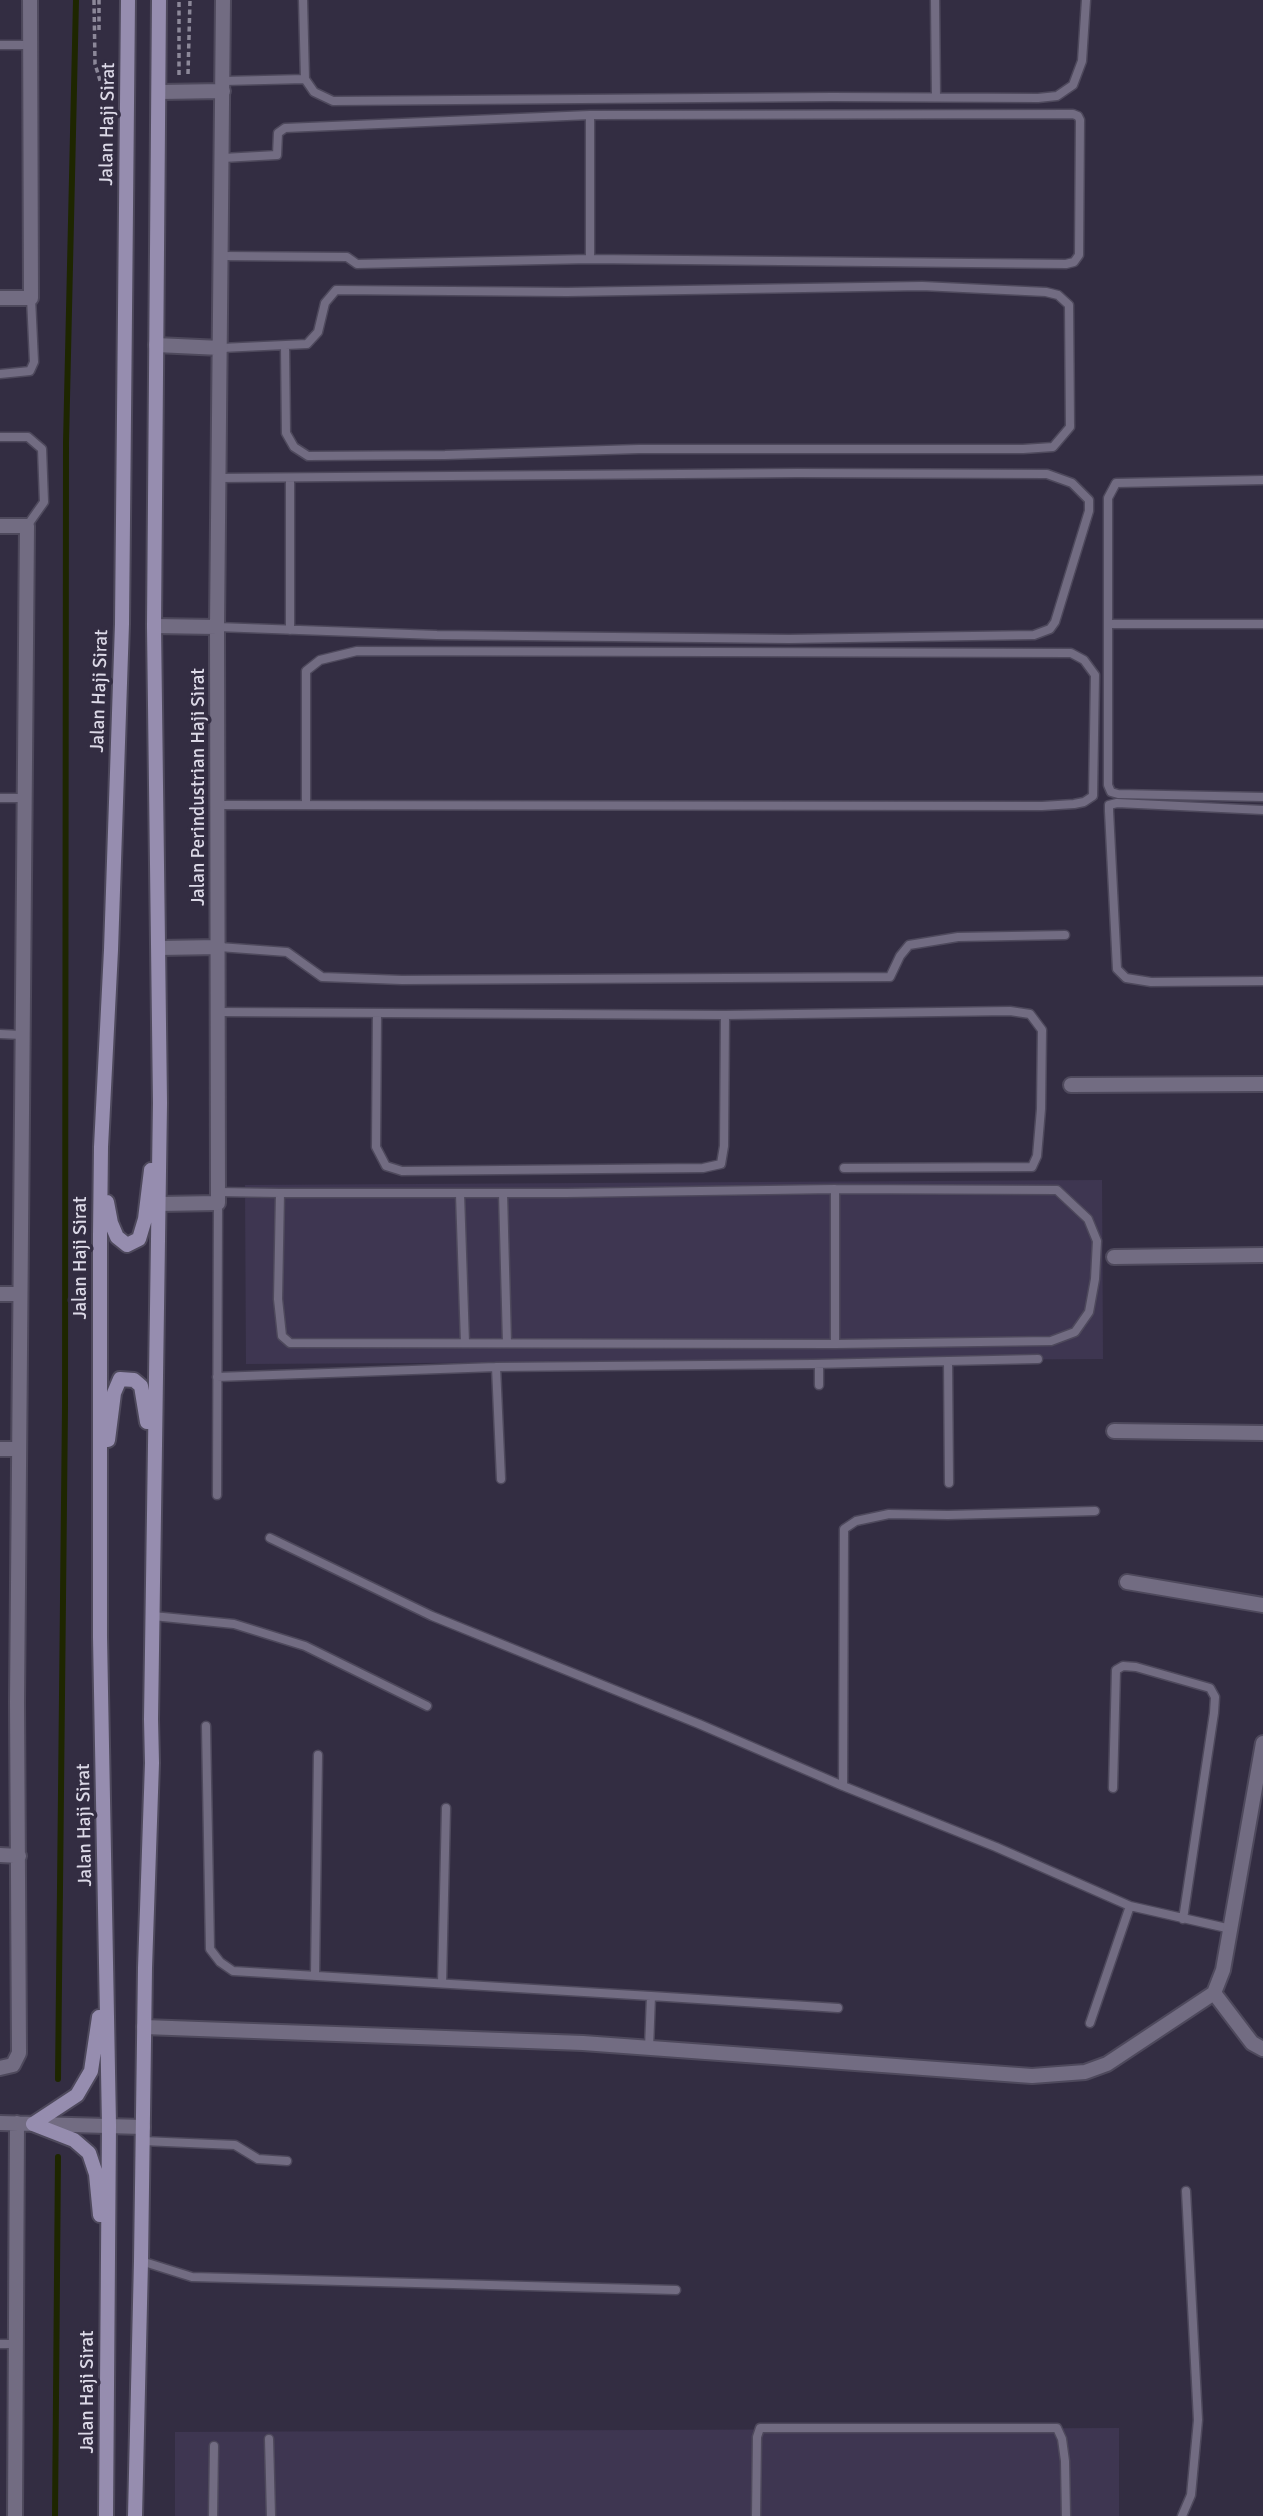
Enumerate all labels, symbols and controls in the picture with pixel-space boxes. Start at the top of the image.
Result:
street label: Jalan Haji Sirat [96,62,120,186]
street label: Jalan Haji Sirat [86,629,114,753]
street label: Jalan Perindustrian Haji Sirat [188,668,210,906]
street label: Jalan Haji Sirat [70,1196,92,1320]
street label: Jalan Haji Sirat [73,1763,97,1887]
street label: Jalan Haji Sirat [77,2330,99,2454]

